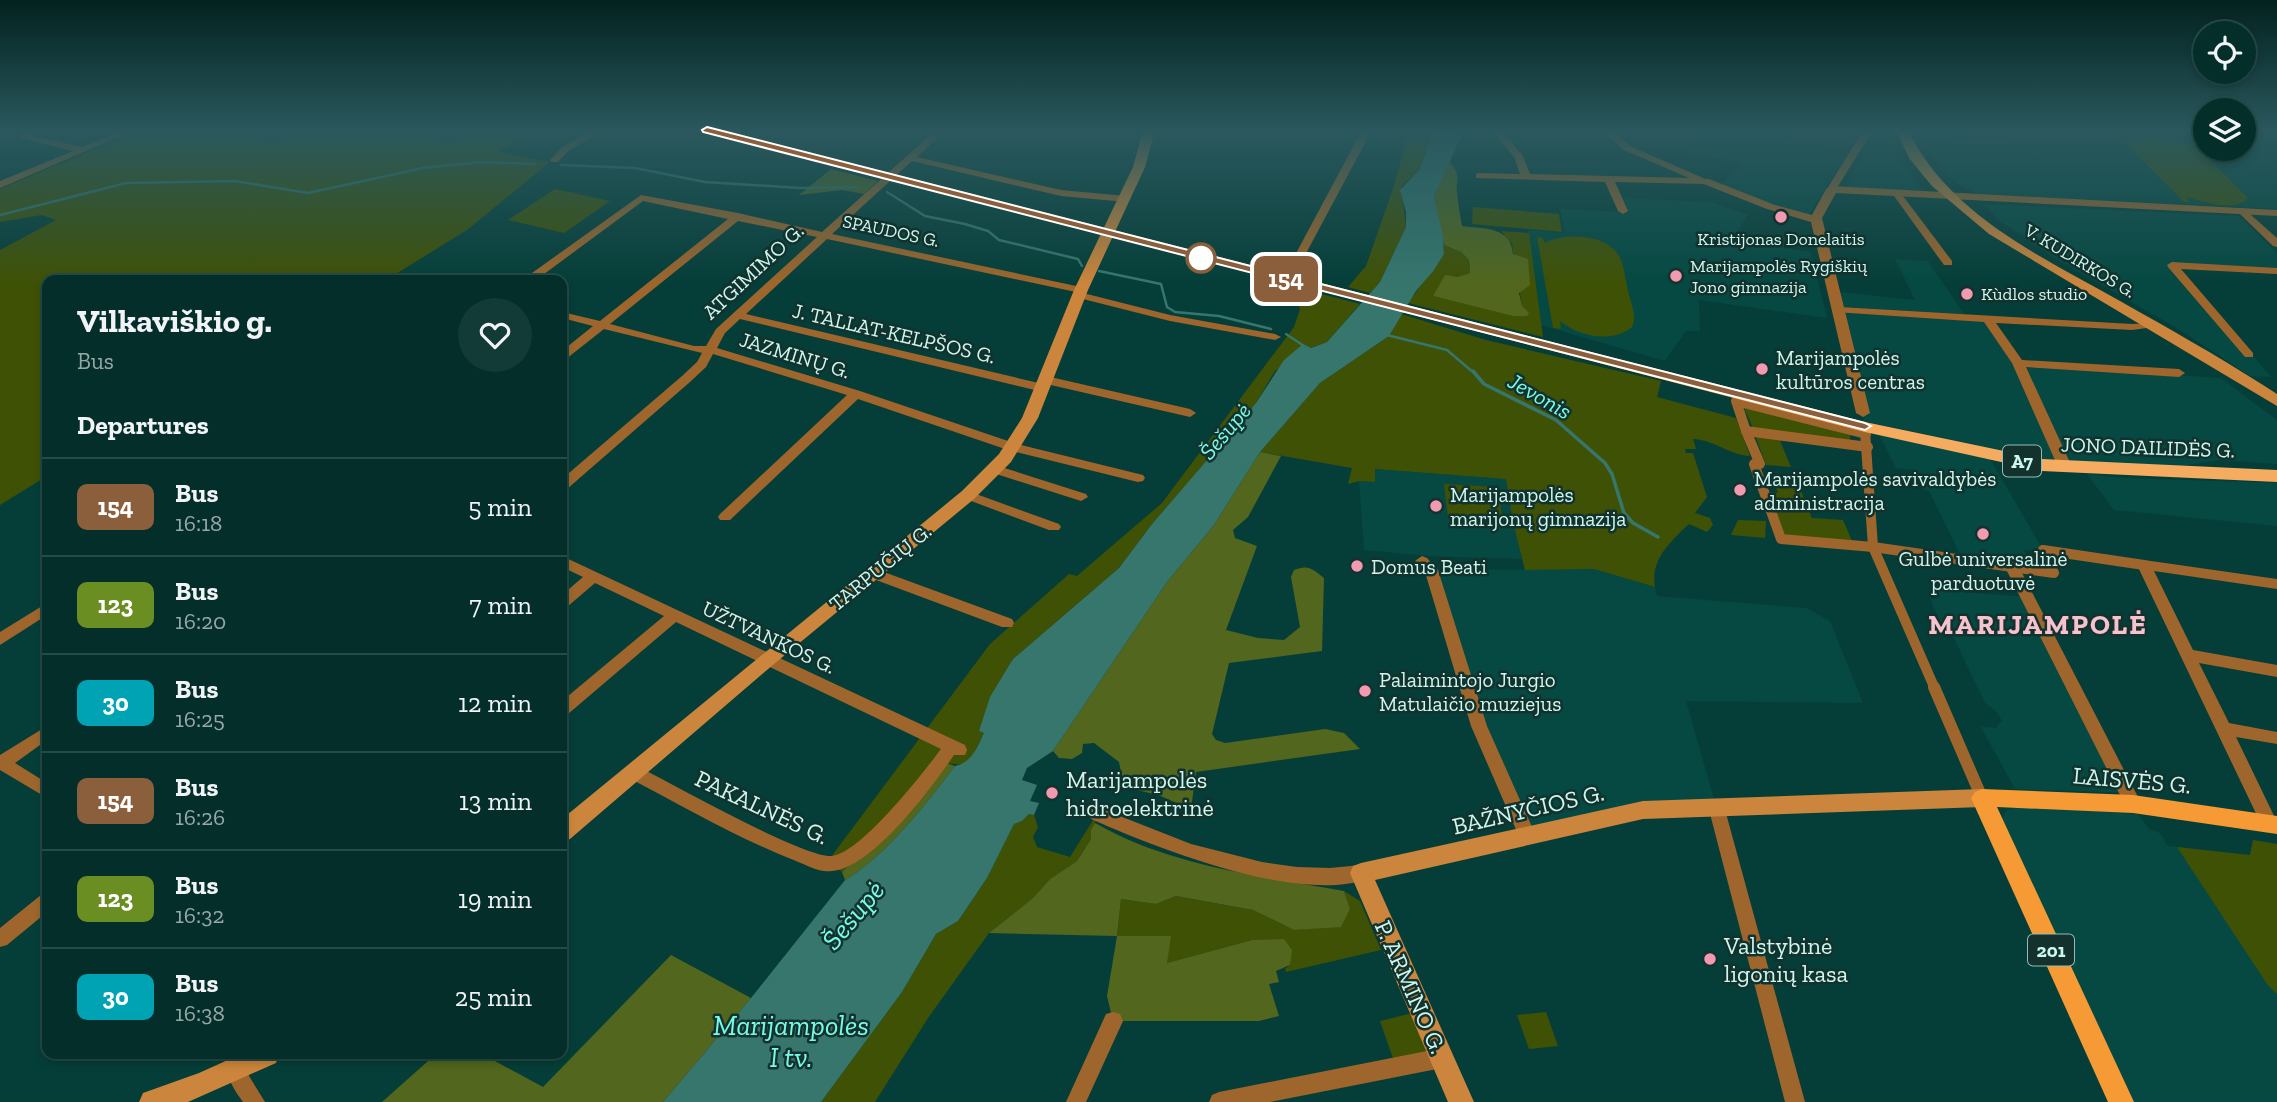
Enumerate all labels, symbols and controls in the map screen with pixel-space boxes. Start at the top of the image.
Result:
map controls [2193,21,2256,161]
button: locate [2193,21,2256,84]
button: layers [2193,98,2256,161]
marker: Kristijonas Donelaitis [1773,209,1789,225]
street label: SPAUDOS G. [841,210,941,252]
street label: ATGIMIMO G. [697,218,809,324]
street label: V. KUDIRKOS G. [2020,219,2140,303]
place label: Kristijonas Donelaitis [1697,228,1865,250]
unlabelled marker [1186,243,1216,273]
place label: Marijampolės Rygiškių Jono gimnazija [1690,255,1867,298]
line badge: 154 [1246,256,1326,302]
text: 154 [1268,264,1304,293]
marker: Marijampolės Rygiškių Jono gimnazija [1668,268,1684,284]
place label: Kùdlos studio [1981,283,2087,305]
marker: Kùdlos studio [1959,286,1975,302]
street label: J. TALLAT-KELPŠOS G. [790,297,998,369]
button: heart [458,298,532,372]
text: Vilkaviškio g. [77,301,272,340]
street label: JAZMINŲ G. [737,326,853,384]
place label: Marijampolės kultūros centras [1776,345,1925,394]
text: Bus [77,347,114,375]
marker: Marijampolės kultūros centras [1754,361,1770,377]
water label: Jevonis [1502,366,1577,425]
water label: Šešupė [1193,397,1257,465]
text: Departures [77,409,209,441]
street label: JONO DAILIDĖS G. [2061,431,2235,463]
road number: A7 [2003,446,2041,476]
place label: Marijampolės savivaldybės administracija [1754,466,1996,516]
text: Bus [175,477,218,509]
place label: Marijampolės marijonų gimnazija [1450,482,1626,532]
marker: Marijampolės savivaldybės administracija [1732,482,1748,498]
text: 5 min [468,491,532,523]
text: 154 [98,492,133,521]
marker: Marijampolės marijonų gimnazija [1428,498,1444,514]
text: 16:18 [175,509,222,537]
street label: TARPUČIŲ G. [824,518,936,616]
marker: Gulbė universalinė parduotuvė [1975,526,1991,542]
place label: Gulbė universalinė parduotuvė [1899,546,2068,595]
place label: Domus Beati [1371,554,1487,579]
marker: Domus Beati [1349,558,1365,574]
text: Bus [175,575,218,607]
text: 7 min [469,589,532,621]
text: 123 [98,590,133,619]
street label: UŽTVANKOS G. [698,595,840,679]
text: 16:20 [175,607,226,635]
district label: MARIJAMPOLĖ [1928,608,2148,641]
place label: Palaimintojo Jurgio Matulaičio muziejus [1379,667,1561,717]
text: Bus [175,673,218,705]
marker: Palaimintojo Jurgio Matulaičio muziejus [1357,683,1373,699]
text: 12 min [458,687,532,719]
text: 30 [102,688,129,717]
text: 16:25 [175,705,225,733]
street label: LAISVĖS G. [2072,760,2192,800]
street label: PAKALNĖS G. [691,764,833,850]
place label: Marijampolės hidroelektrinė [1066,765,1214,822]
text: Bus [175,771,218,803]
street label: BAŽNYČIOS G. [1449,777,1607,841]
text: 13 min [459,785,532,817]
marker: Marijampolės hidroelektrinė [1044,785,1060,801]
text: 154 [98,786,133,815]
text: 16:26 [175,803,225,831]
text: Bus [175,869,218,901]
water label: Šešupė [815,874,891,956]
text: 19 min [458,883,532,915]
text: 123 [98,884,133,913]
text: 16:32 [175,901,224,929]
street label: P. ARMINO G. [1369,916,1453,1058]
place label: Valstybinė ligonių kasa [1723,931,1849,988]
road number: 201 [2028,934,2074,966]
marker: Valstybinė ligonių kasa [1702,951,1718,967]
text: Bus [175,967,218,999]
text: 25 min [455,981,532,1013]
text: 30 [102,982,129,1011]
text: 16:38 [175,999,225,1027]
water label: Marijampolės I tv. [713,1009,869,1074]

